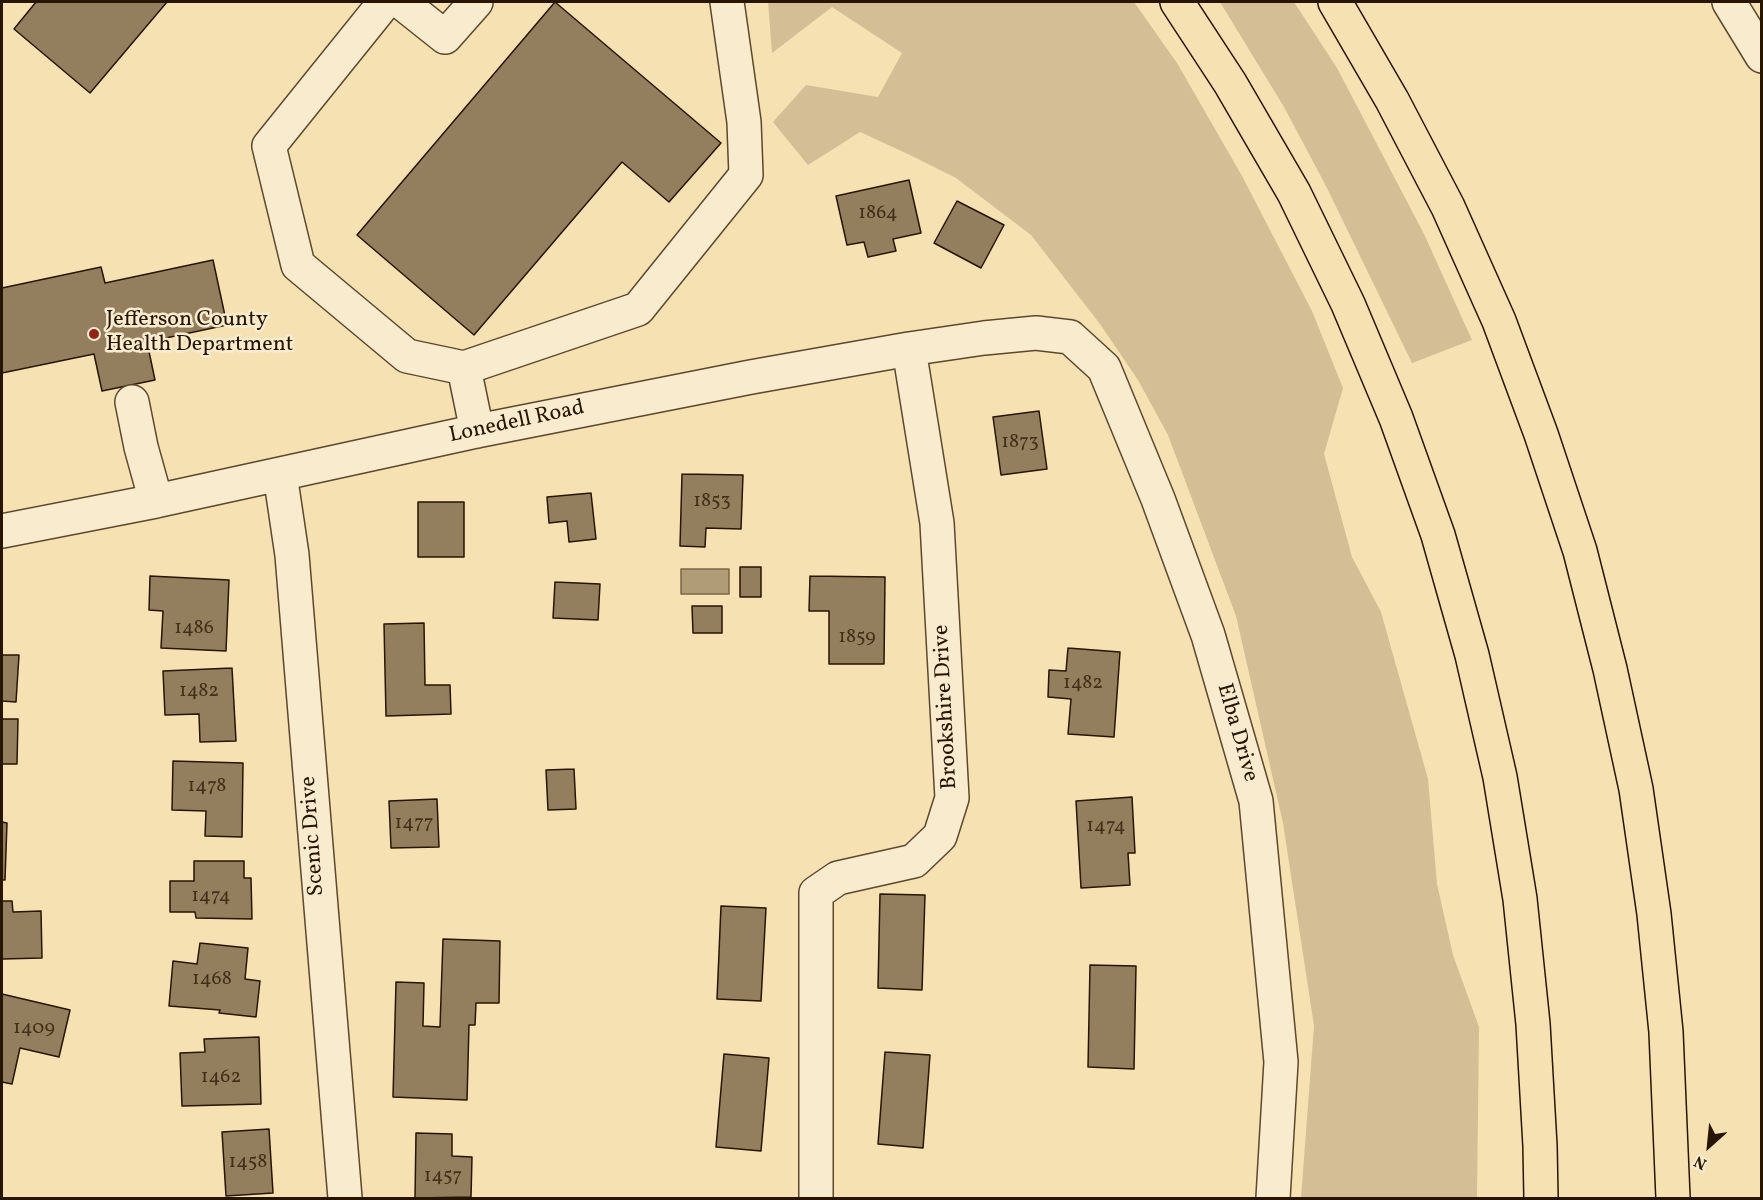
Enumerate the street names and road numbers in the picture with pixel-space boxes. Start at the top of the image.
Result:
street label: Lonedell Road [447,396,587,450]
street label: Brookshire Drive [929,624,965,790]
street label: Elba Drive [1209,681,1263,785]
street label: Scenic Drive [297,775,331,897]

